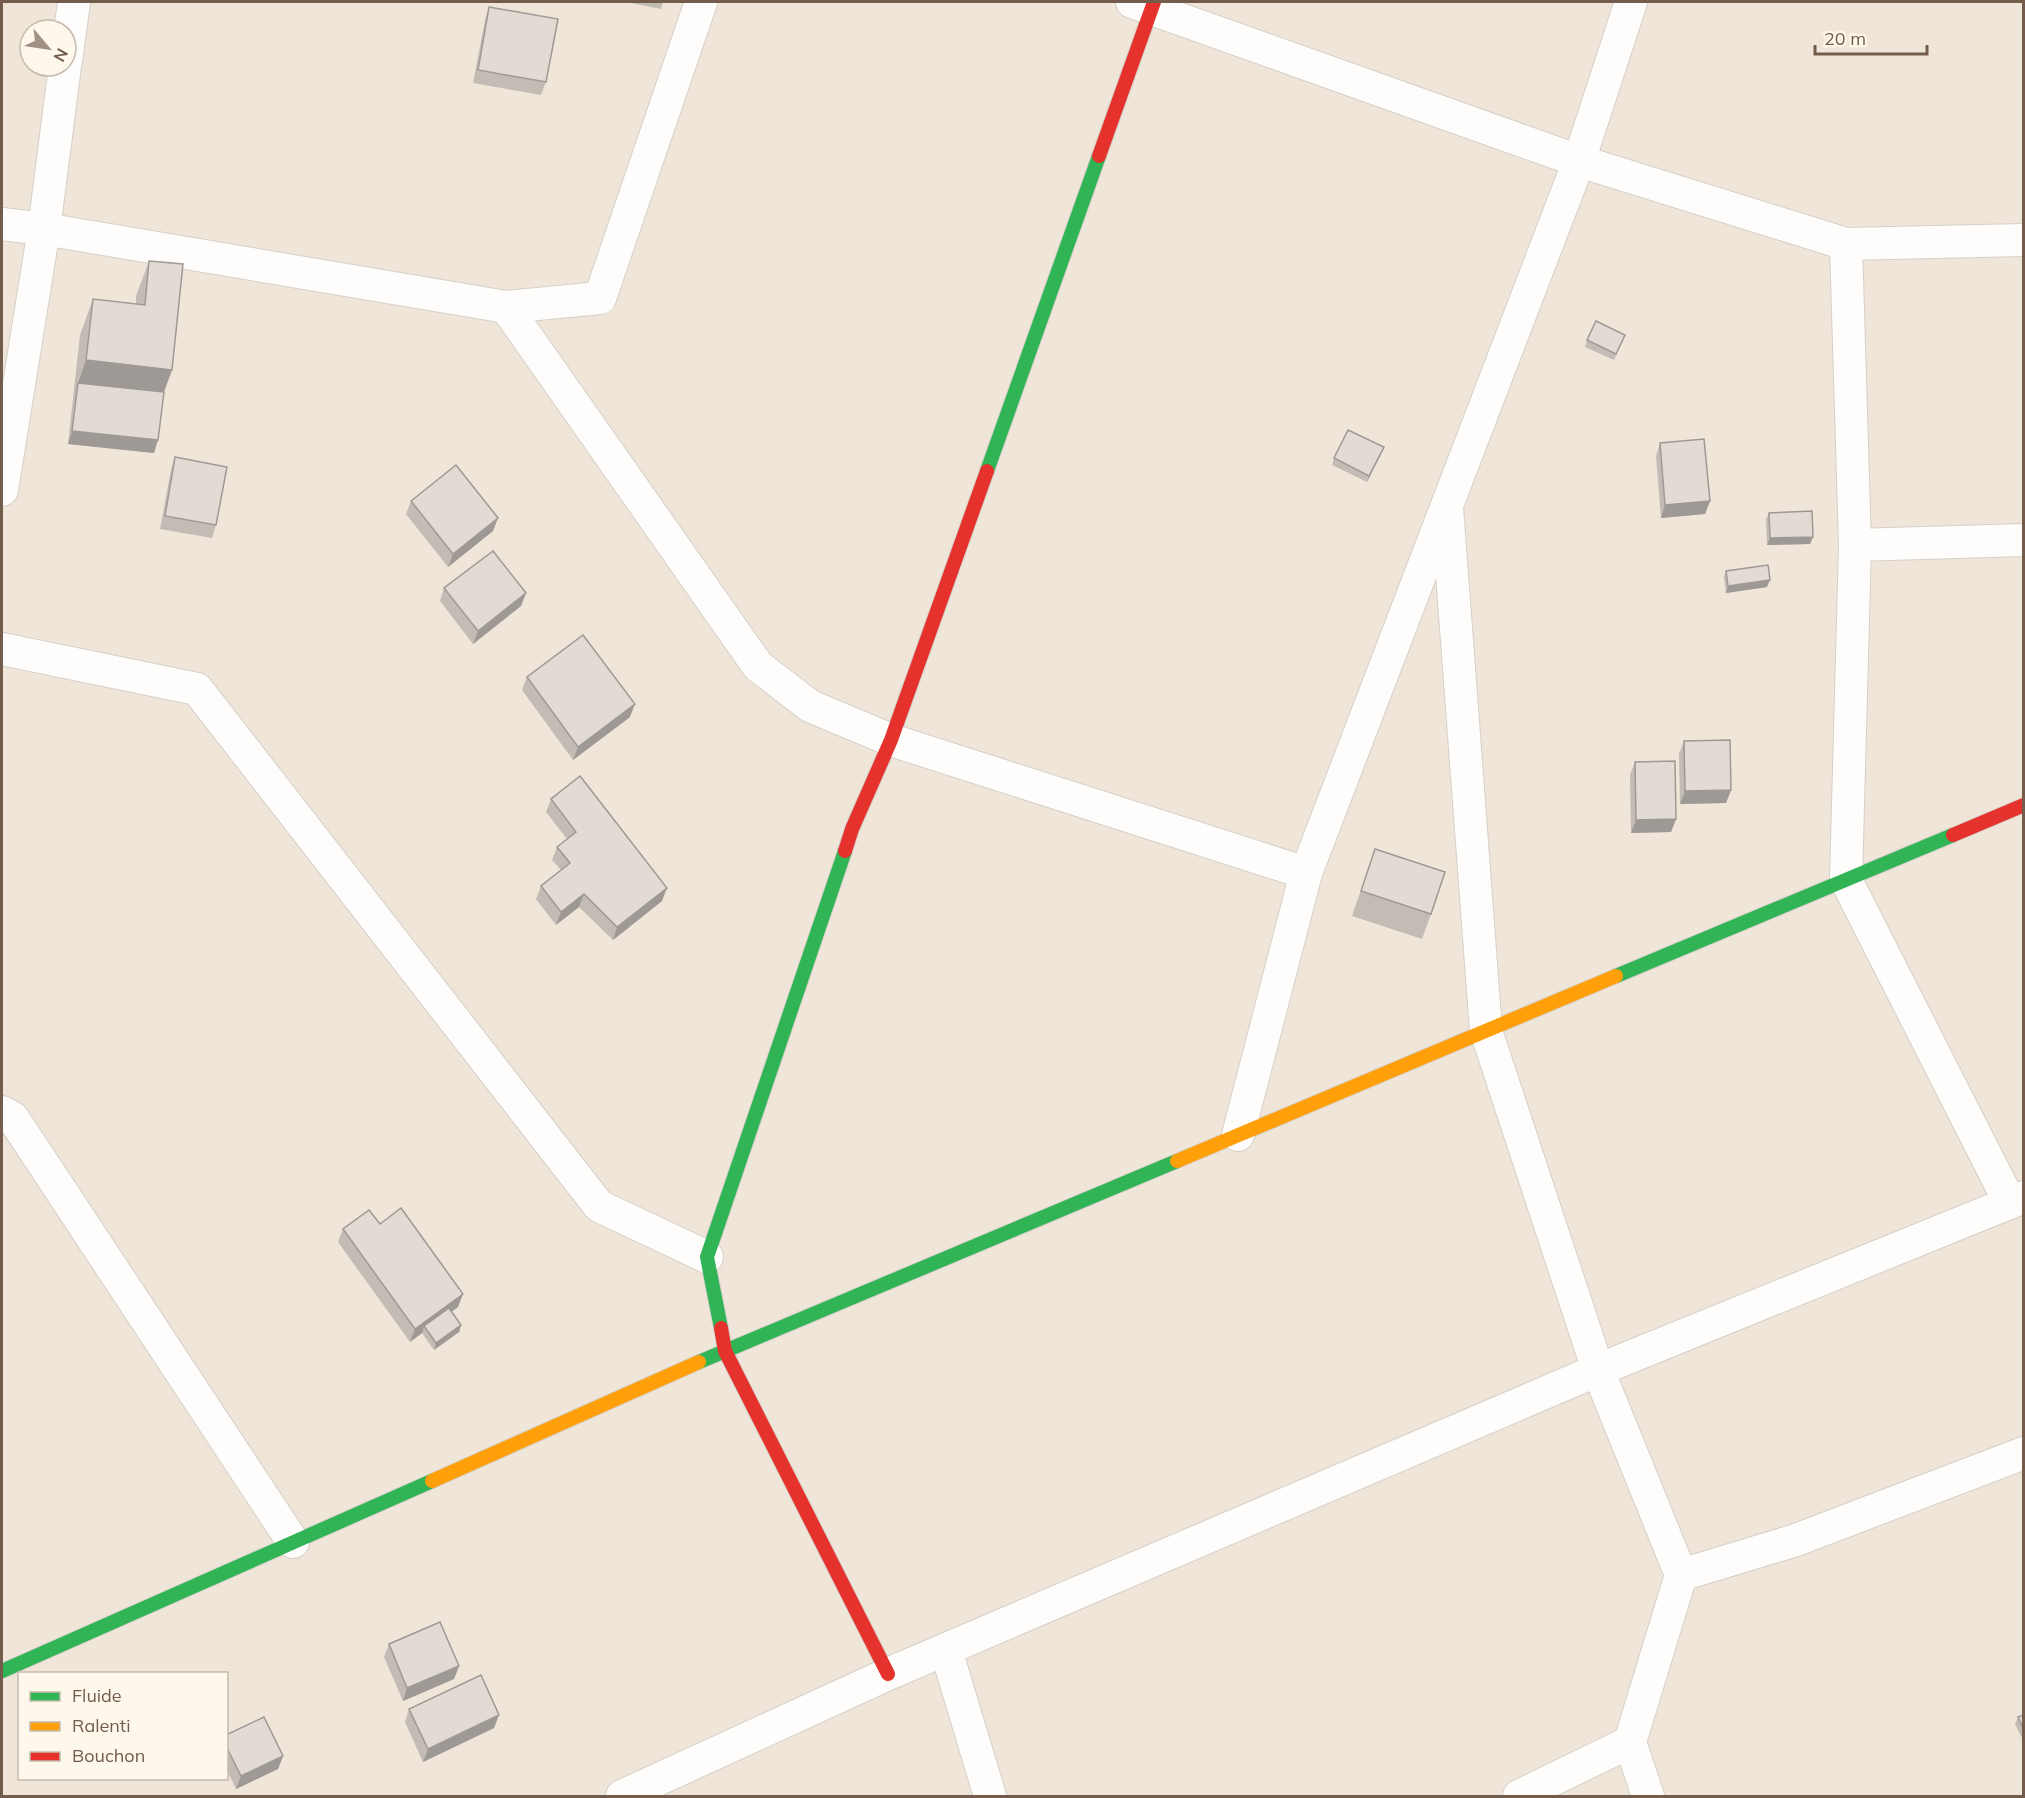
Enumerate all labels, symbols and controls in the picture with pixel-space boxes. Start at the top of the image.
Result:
north arrow [18,18,78,78]
scale bar [1815,18,1928,56]
text: 20 m [1824,27,1866,50]
text: N [49,45,73,65]
legend [18,1672,228,1780]
text: Fluide [72,1684,122,1707]
text: Ralenti [72,1714,130,1737]
text: Bouchon [72,1744,145,1767]

